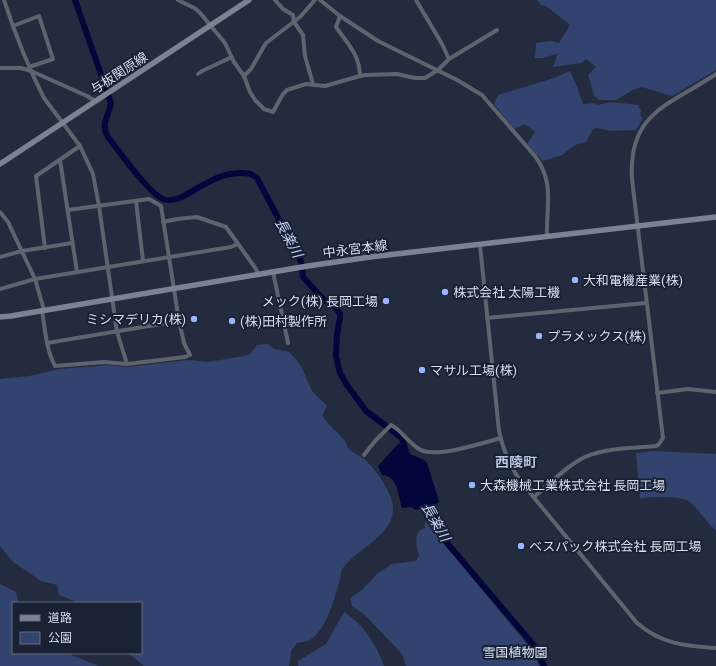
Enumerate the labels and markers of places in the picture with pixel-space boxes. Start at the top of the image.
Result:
place label: 大和電機産業(株) [583,273,683,288]
marker: 大和電機産業(株) [570,275,580,285]
place label: 株式会社 太陽工機 [453,285,560,300]
marker: 株式会社 太陽工機 [440,287,450,297]
place label: メック(株) 長岡工場 [262,294,378,309]
marker: メック(株) 長岡工場 [381,296,391,306]
place label: ミシマデリカ(株) [86,312,186,327]
marker: ミシマデリカ(株) [189,314,199,324]
place label: (株)田村製作所 [240,314,327,329]
marker: (株)田村製作所 [227,316,237,326]
place label: プラメックス(株) [547,329,646,344]
marker: プラメックス(株) [534,331,544,341]
place label: マサル工場(株) [430,363,517,378]
marker: マサル工場(株) [417,365,427,375]
place label: 大森機械工業株式会社 長岡工場 [480,478,665,493]
marker: 大森機械工業株式会社 長岡工場 [467,480,477,490]
place label: ベスパック株式会社 長岡工場 [529,539,702,554]
marker: ベスパック株式会社 長岡工場 [516,541,526,551]

